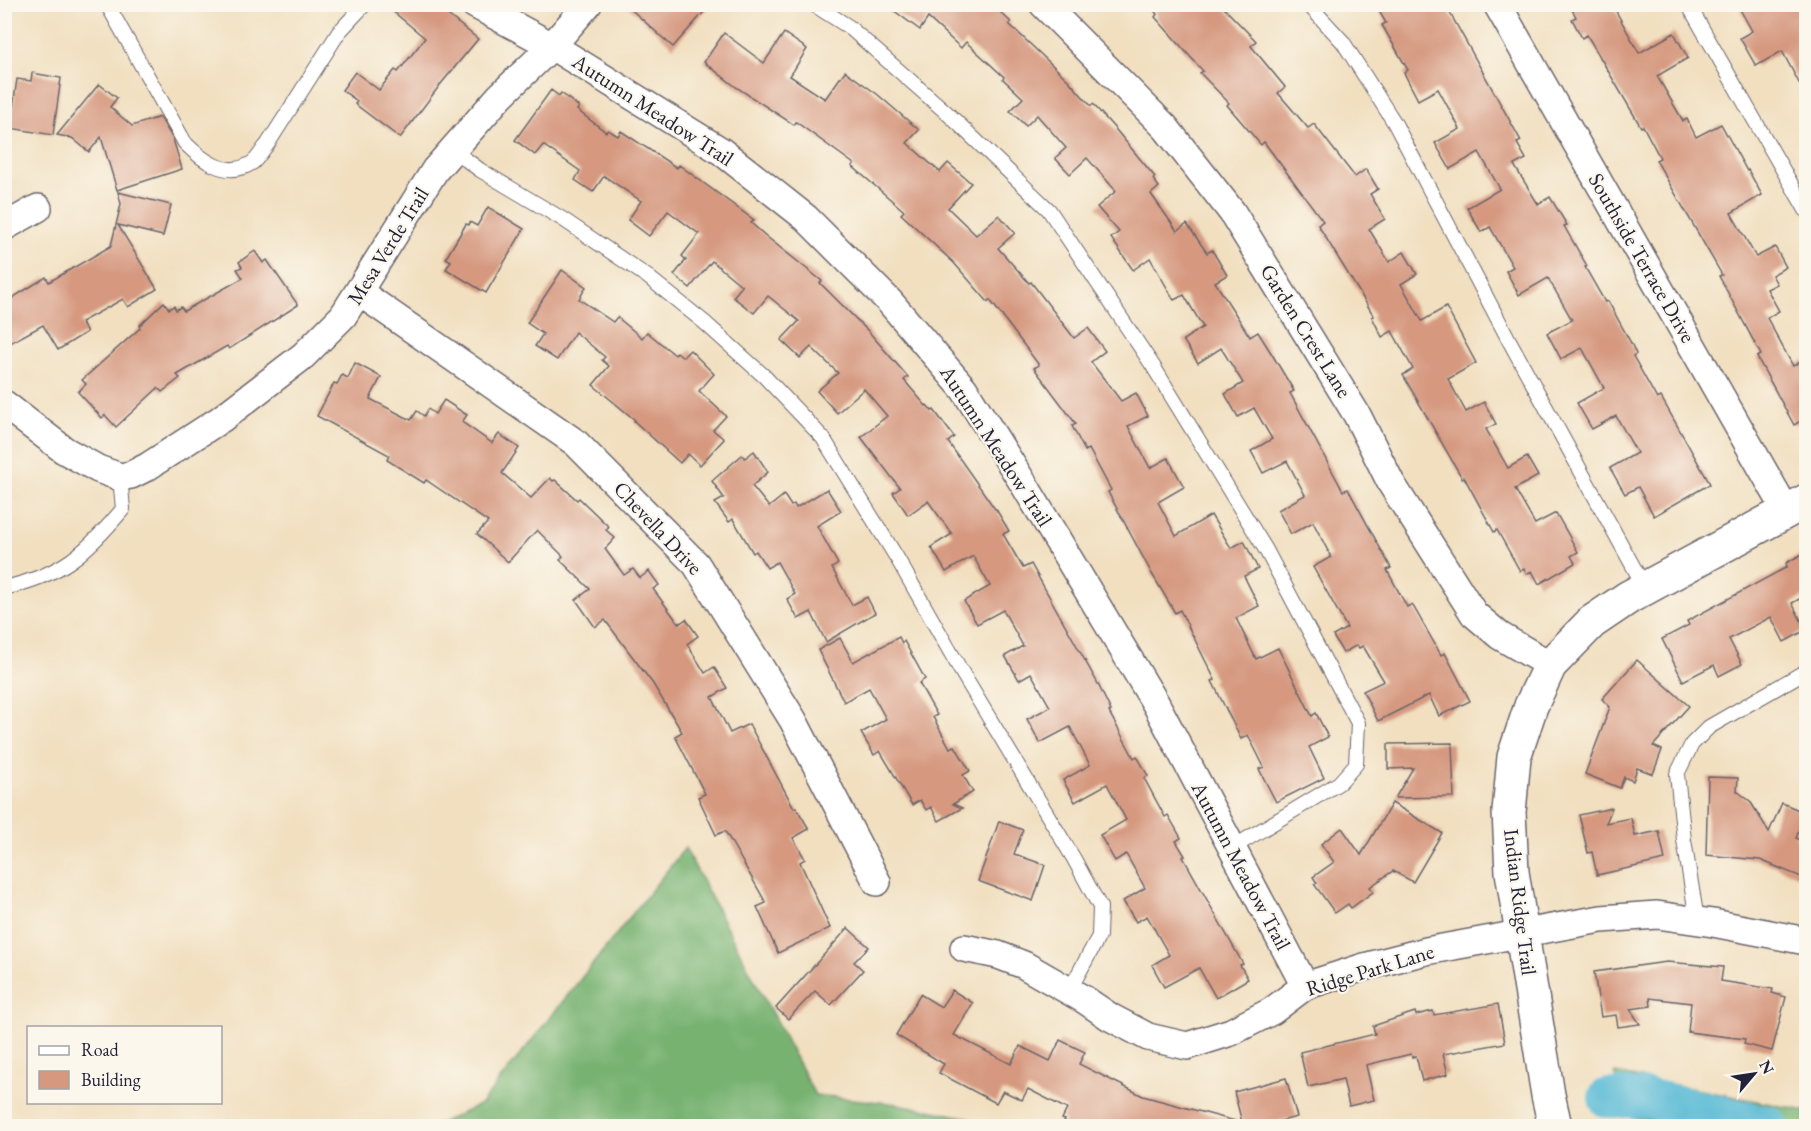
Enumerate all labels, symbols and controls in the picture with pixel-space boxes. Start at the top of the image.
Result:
street label: Autumn Meadow Trail [567,47,739,172]
street label: Southside Terrace Drive [1583,168,1702,347]
street label: Mesa Verde Trail [341,182,434,310]
street label: Garden Crest Lane [1255,259,1358,403]
street label: Autumn Meadow Trail [934,359,1059,531]
street label: Chevella Drive [608,475,709,580]
street label: Autumn Meadow Trail [1185,776,1297,955]
street label: Indian Ridge Trail [1498,827,1543,977]
street label: Ridge Park Lane [1303,937,1437,1002]
legend [27,1026,222,1104]
text: Road [81,1038,120,1061]
north arrow [1724,1044,1784,1104]
text: N [1754,1056,1779,1078]
text: Building [81,1068,141,1091]

